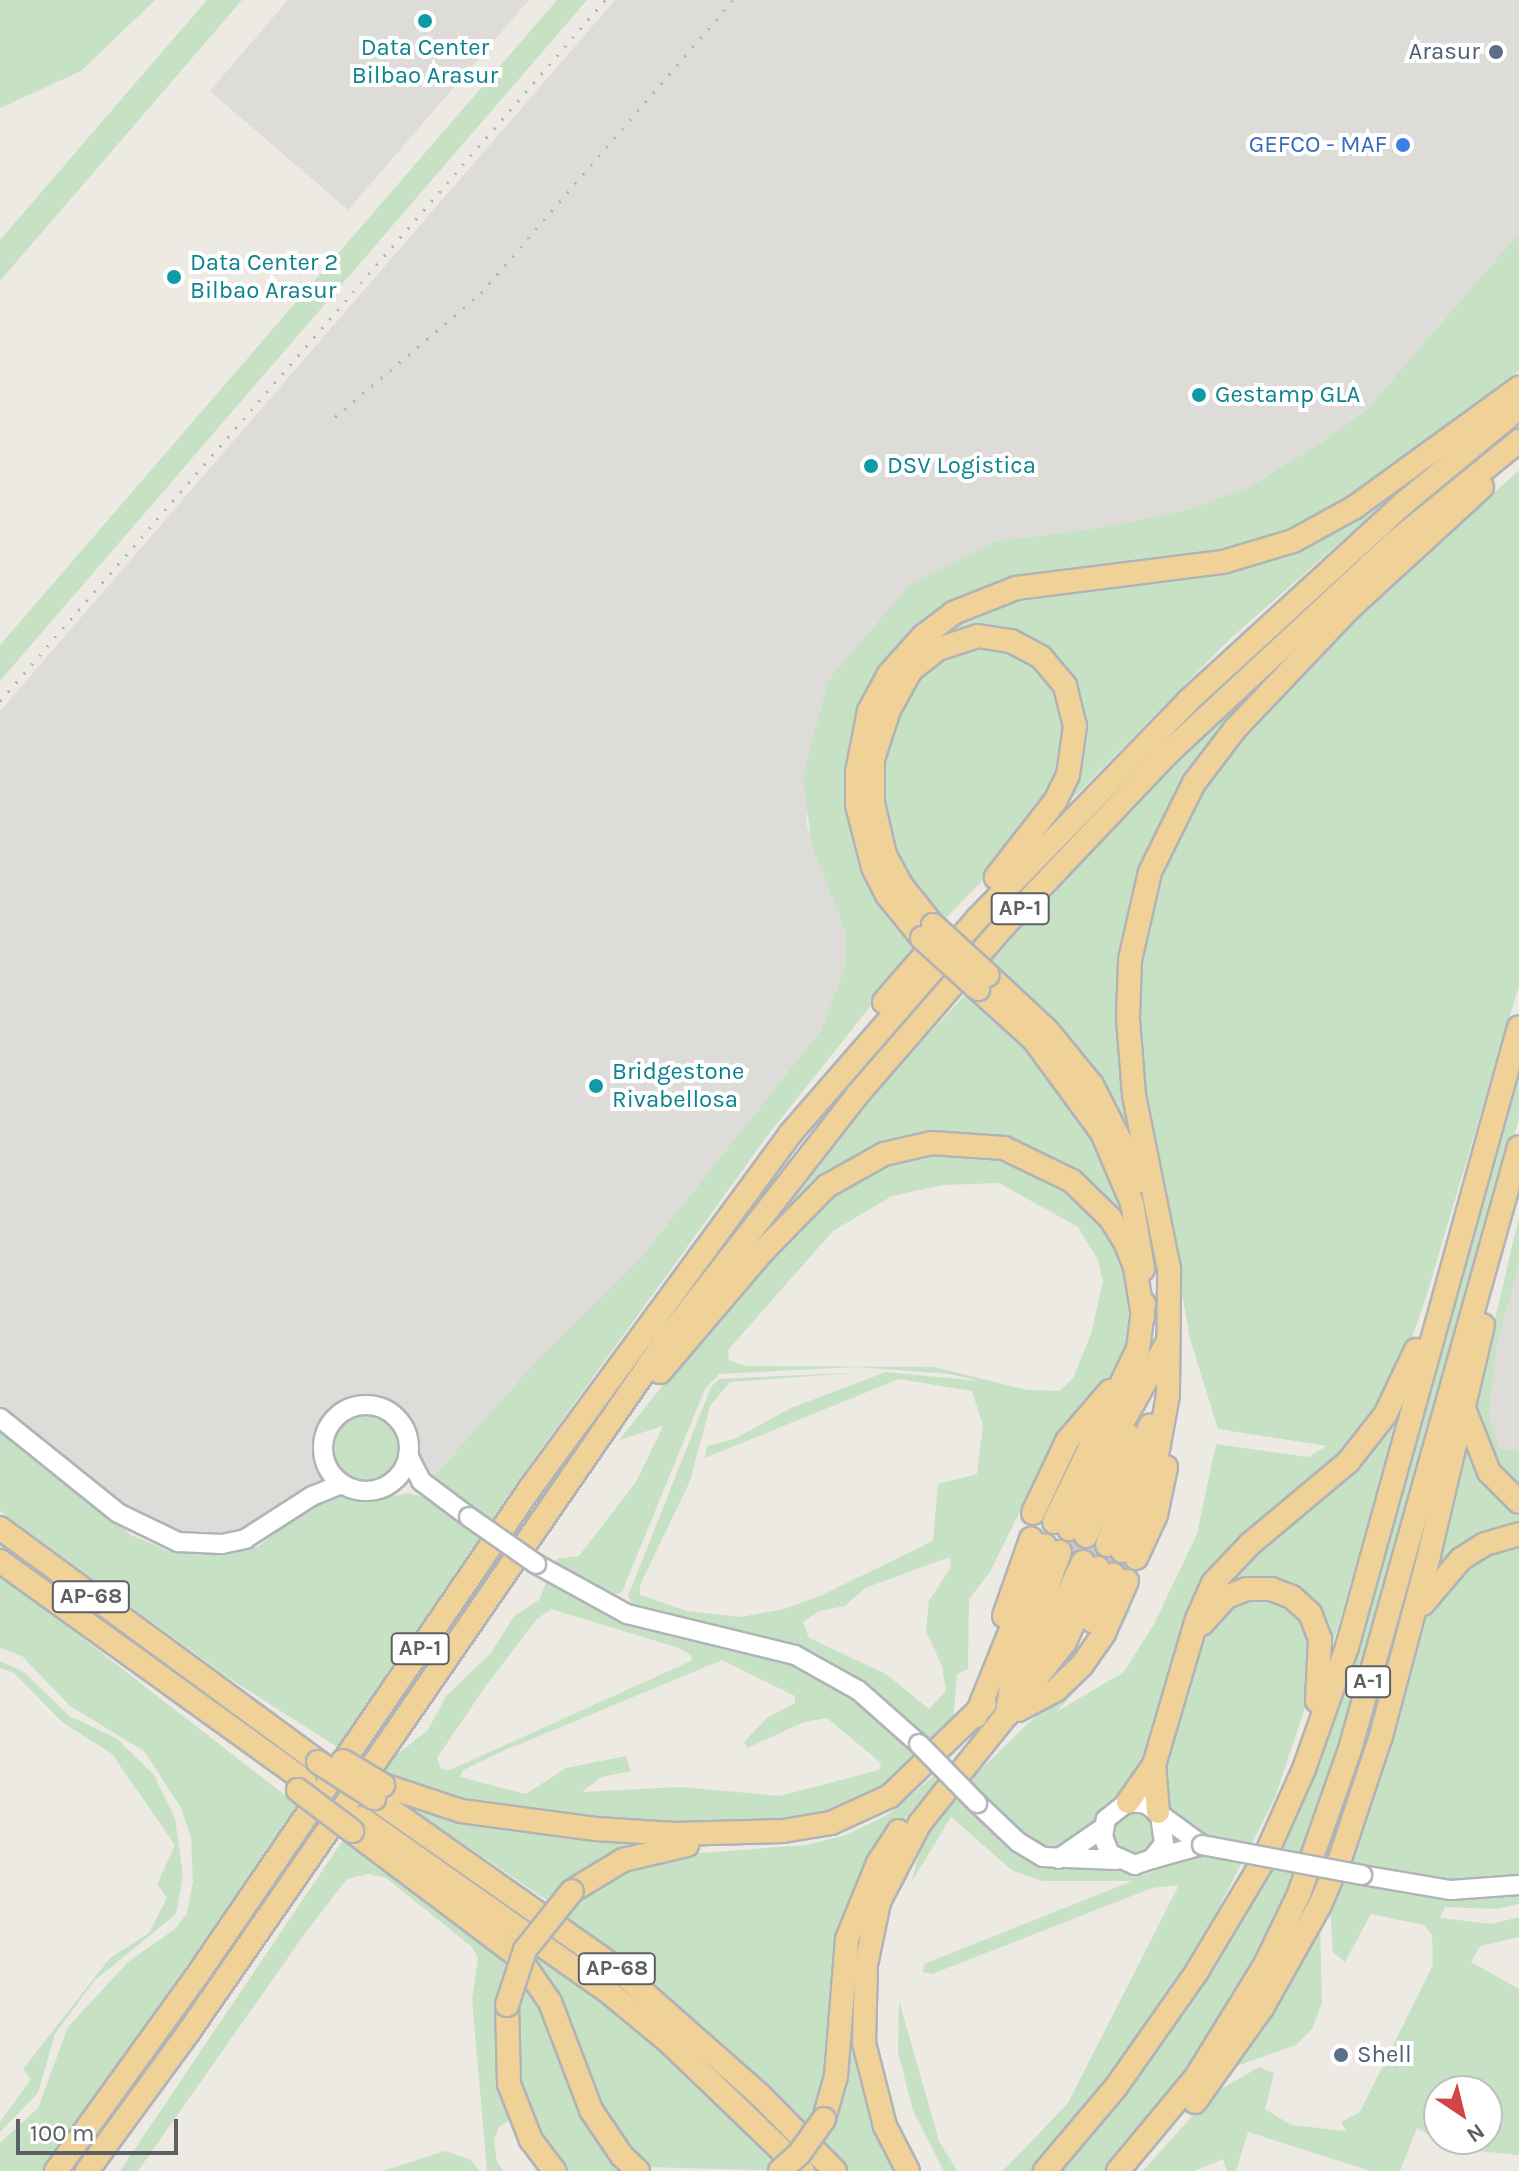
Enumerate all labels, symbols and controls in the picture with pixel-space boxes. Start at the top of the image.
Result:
marker: Data Center Bilbao Arasur [416,12,434,30]
place label: Data Center Bilbao Arasur [352,34,498,90]
place label: Arasur [1409,38,1480,66]
marker: Arasur [1487,43,1505,61]
place label: GEFCO - MAF [1249,131,1387,159]
marker: GEFCO - MAF [1394,136,1412,154]
place label: Data Center 2 Bilbao Arasur [190,249,338,305]
marker: Data Center 2 Bilbao Arasur [165,268,183,286]
place label: Gestamp GLA [1215,381,1360,409]
marker: Gestamp GLA [1190,386,1208,404]
place label: DSV Logistica [887,452,1036,480]
marker: DSV Logistica [862,457,880,475]
road number: AP-1 [990,891,1050,927]
place label: Bridgestone Rivabellosa [612,1058,744,1114]
marker: Bridgestone Rivabellosa [587,1077,605,1095]
road number: AP-68 [51,1579,131,1615]
road number: AP-1 [390,1631,450,1667]
road number: A-1 [1344,1664,1392,1700]
road number: AP-68 [577,1951,657,1987]
place label: Shell [1357,2041,1412,2069]
marker: Shell [1332,2046,1350,2064]
north arrow [1423,2075,1503,2155]
scale bar [20,2103,182,2153]
text: N [1462,2118,1490,2148]
text: 100 m [30,2119,95,2147]

